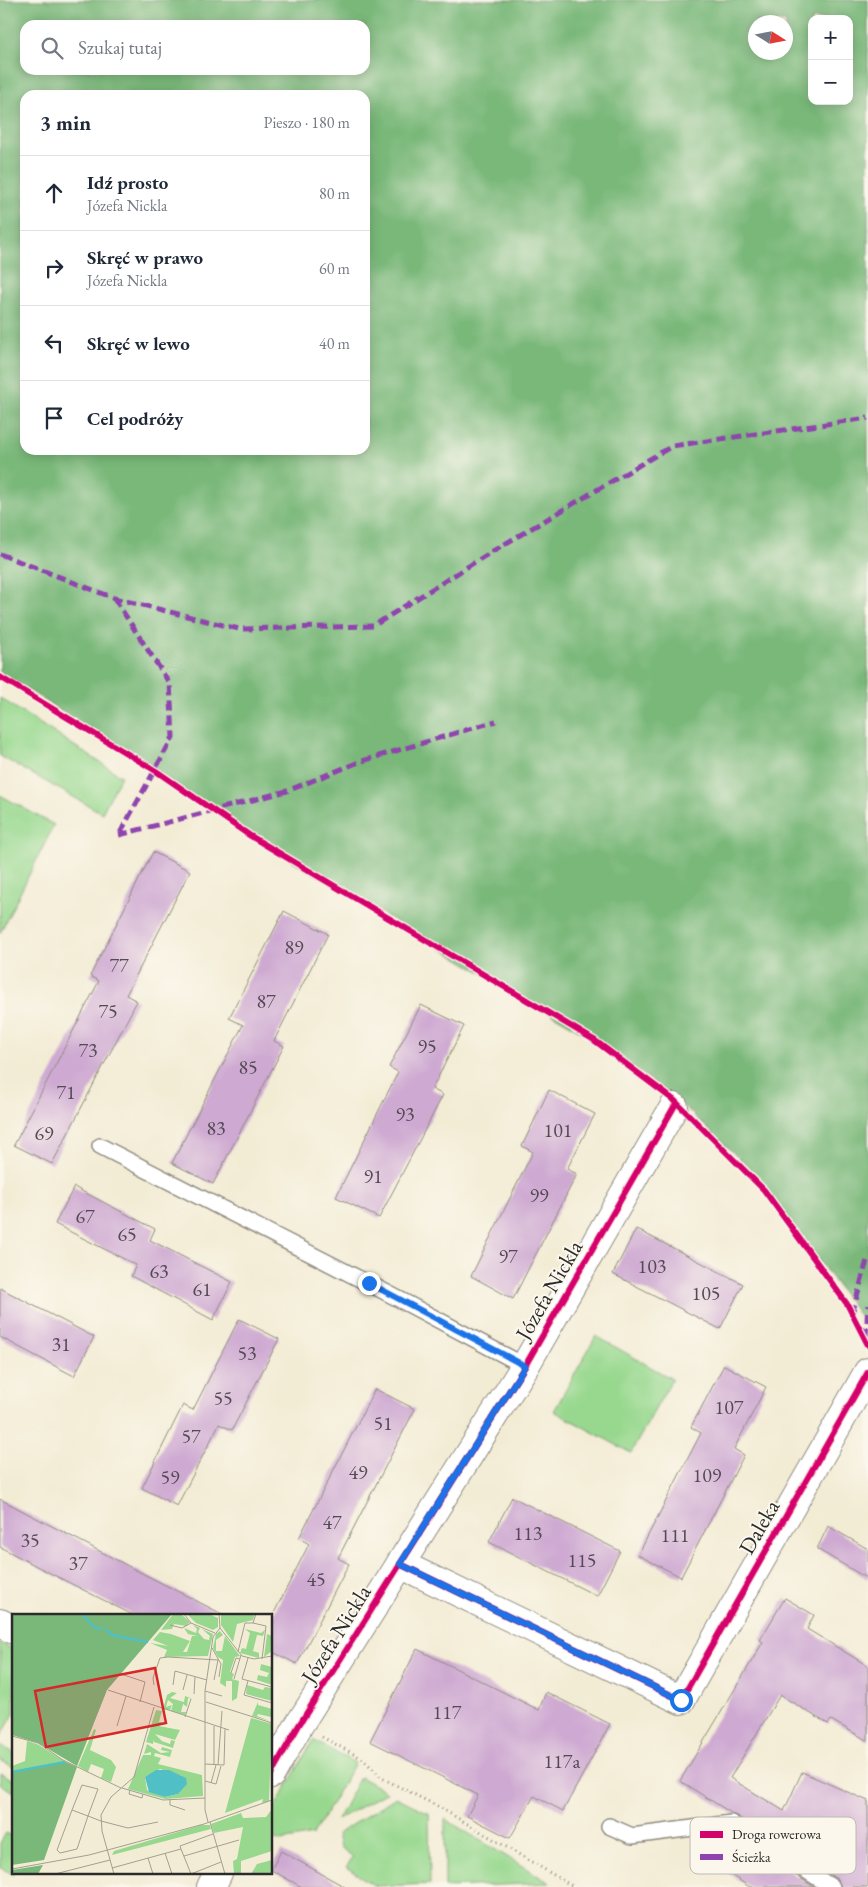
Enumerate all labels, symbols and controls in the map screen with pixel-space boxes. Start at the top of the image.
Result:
north arrow [748,15,793,60]
map controls [808,15,853,105]
button: + [808,15,853,60]
search box [20,20,370,75]
icon: search [38,34,66,62]
text: Szukaj tutaj [78,35,162,60]
button: − [808,60,853,105]
text: 3 min [40,109,91,136]
text: Pieszo · 180 m [264,112,350,133]
text: Idź prosto [87,170,168,195]
icon: ahead [40,179,68,207]
text: 80 m [319,183,350,204]
text: Józefa Nickla [87,195,168,216]
text: Skręć w prawo [87,245,203,270]
icon: right [40,254,68,282]
text: 60 m [319,258,350,279]
text: Józefa Nickla [87,270,168,291]
icon: left [40,329,68,357]
text: Skręć w lewo [87,331,190,356]
text: 40 m [319,333,350,354]
icon: arrive [40,404,68,432]
text: Cel podróży [87,406,183,431]
house number: 89 [284,934,304,960]
house number: 77 [109,952,129,978]
house number: 87 [256,988,276,1014]
house number: 75 [98,998,118,1024]
house number: 95 [417,1033,437,1059]
house number: 73 [78,1037,98,1063]
house number: 85 [238,1054,258,1080]
house number: 71 [56,1079,76,1105]
house number: 93 [395,1101,415,1127]
house number: 83 [206,1115,226,1141]
house number: 101 [544,1117,572,1143]
house number: 69 [34,1120,54,1146]
house number: 91 [363,1163,383,1189]
house number: 99 [529,1182,549,1208]
house number: 67 [75,1203,95,1229]
house number: 65 [117,1221,137,1247]
street label: Józefa Nickla [508,1235,589,1347]
house number: 97 [498,1243,518,1269]
house number: 103 [638,1253,666,1279]
house number: 63 [149,1258,169,1284]
route end [358,1272,381,1295]
house number: 61 [192,1276,212,1302]
house number: 105 [692,1280,720,1306]
house number: 31 [51,1331,71,1357]
house number: 53 [237,1340,257,1366]
house number: 55 [213,1385,233,1411]
house number: 107 [715,1394,744,1420]
house number: 51 [373,1410,393,1436]
house number: 57 [181,1423,201,1449]
house number: 49 [348,1459,368,1485]
house number: 109 [693,1462,722,1488]
house number: 59 [160,1464,180,1490]
street label: Daleka [732,1494,786,1560]
house number: 47 [322,1509,342,1535]
house number: 113 [514,1520,542,1546]
house number: 111 [661,1522,689,1548]
house number: 35 [20,1527,40,1553]
house number: 115 [568,1547,596,1573]
house number: 37 [68,1550,88,1576]
house number: 45 [306,1566,326,1592]
street label: Józefa Nickla [293,1579,378,1690]
inset map [12,1614,272,1874]
route start [670,1689,693,1712]
house number: 117 [433,1699,462,1725]
house number: 117a [544,1748,580,1774]
legend [690,1817,856,1874]
text: Droga rowerowa [732,1825,822,1843]
text: Ścieżka [732,1848,771,1866]

